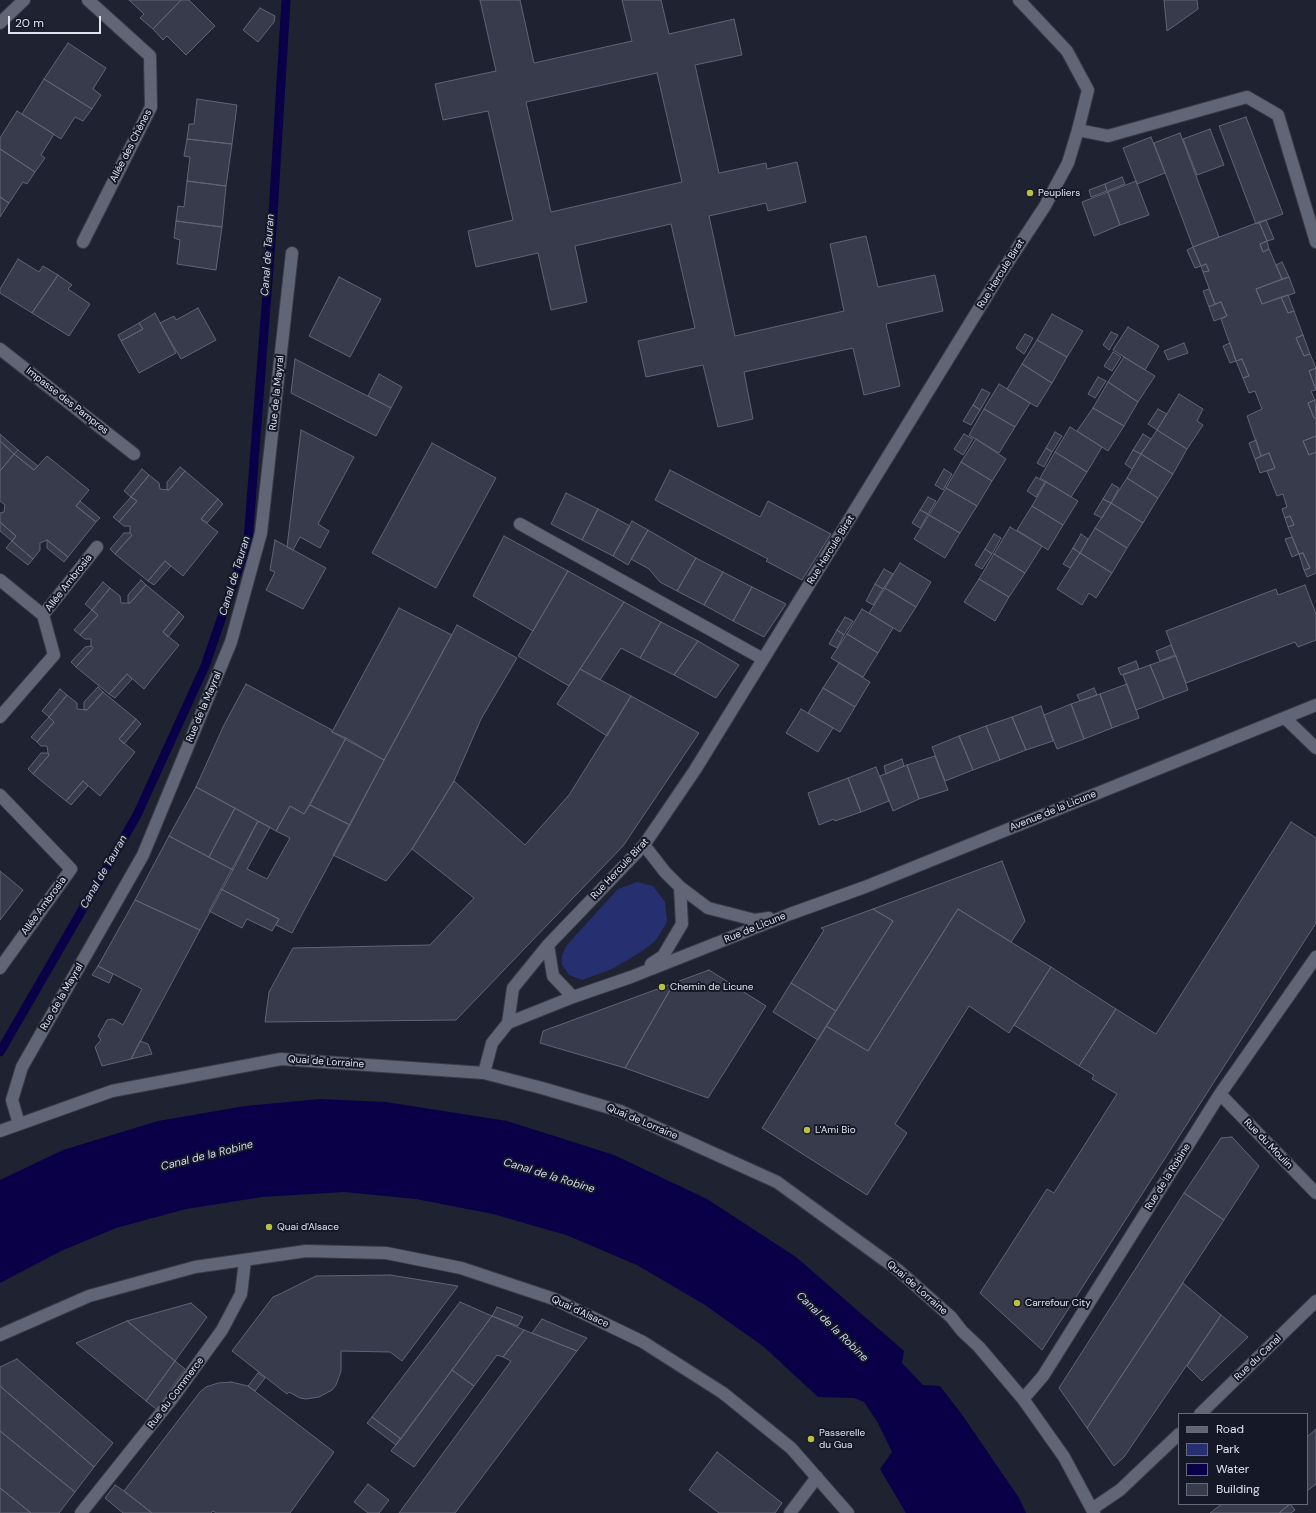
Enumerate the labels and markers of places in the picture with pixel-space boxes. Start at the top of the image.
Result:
place label: Peupliers [1038,187,1080,199]
marker: Peupliers [1025,188,1035,198]
place label: Chemin de Licune [670,981,753,993]
marker: Chemin de Licune [657,982,667,992]
place label: L'Ami Bio [815,1124,856,1136]
marker: L'Ami Bio [802,1125,812,1135]
place label: Quai d'Alsace [277,1221,339,1233]
marker: Quai d'Alsace [264,1222,274,1232]
place label: Carrefour City [1025,1297,1091,1309]
marker: Carrefour City [1012,1298,1022,1308]
place label: Passerelle du Gua [819,1427,865,1450]
marker: Passerelle du Gua [806,1434,816,1444]

